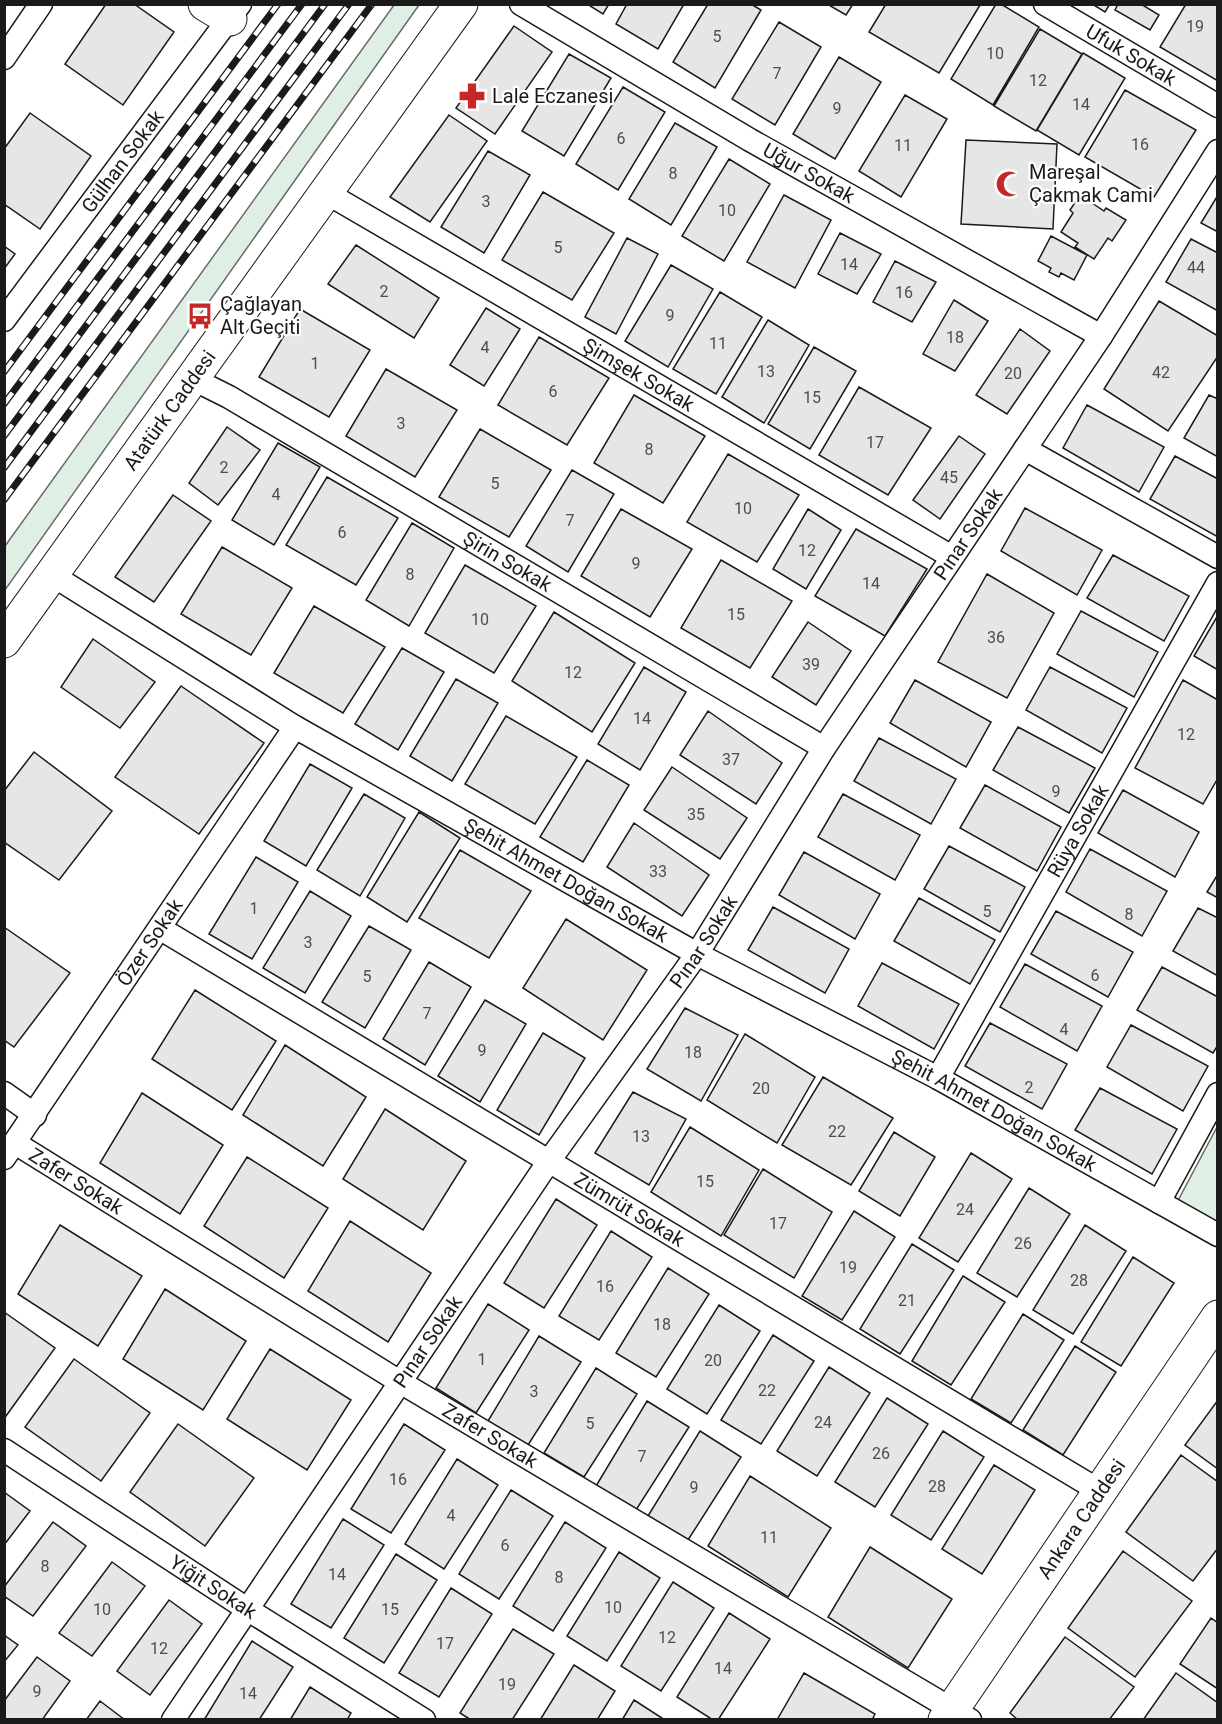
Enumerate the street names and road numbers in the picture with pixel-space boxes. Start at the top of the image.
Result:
street label: Ufuk Sokak [1082,19,1181,91]
street label: Gülhan Sokak [76,105,169,217]
street label: Uğur Sokak [759,138,860,209]
street label: Şimşek Sokak [579,333,699,417]
street label: Atatürk Caddesi [118,346,221,475]
street label: Pınar Sokak [928,483,1008,585]
street label: Şirin Sokak [459,526,557,597]
street label: Rüya Sokak [1042,779,1114,882]
street label: Şehit Ahmet Doğan Sokak [460,813,673,948]
street label: Pınar Sokak [665,890,743,993]
street label: Özer Sokak [111,894,188,991]
street label: Şehit Ahmet Doğan Sokak [887,1044,1102,1177]
street label: Zafer Sokak [25,1143,128,1220]
street label: Zümrüt Sokak [570,1167,690,1252]
street label: Pınar Sokak [388,1290,467,1392]
street label: Zafer Sokak [438,1398,543,1473]
street label: Ankara Caddesi [1032,1454,1130,1583]
street label: Yiğit Sokak [165,1550,262,1624]

